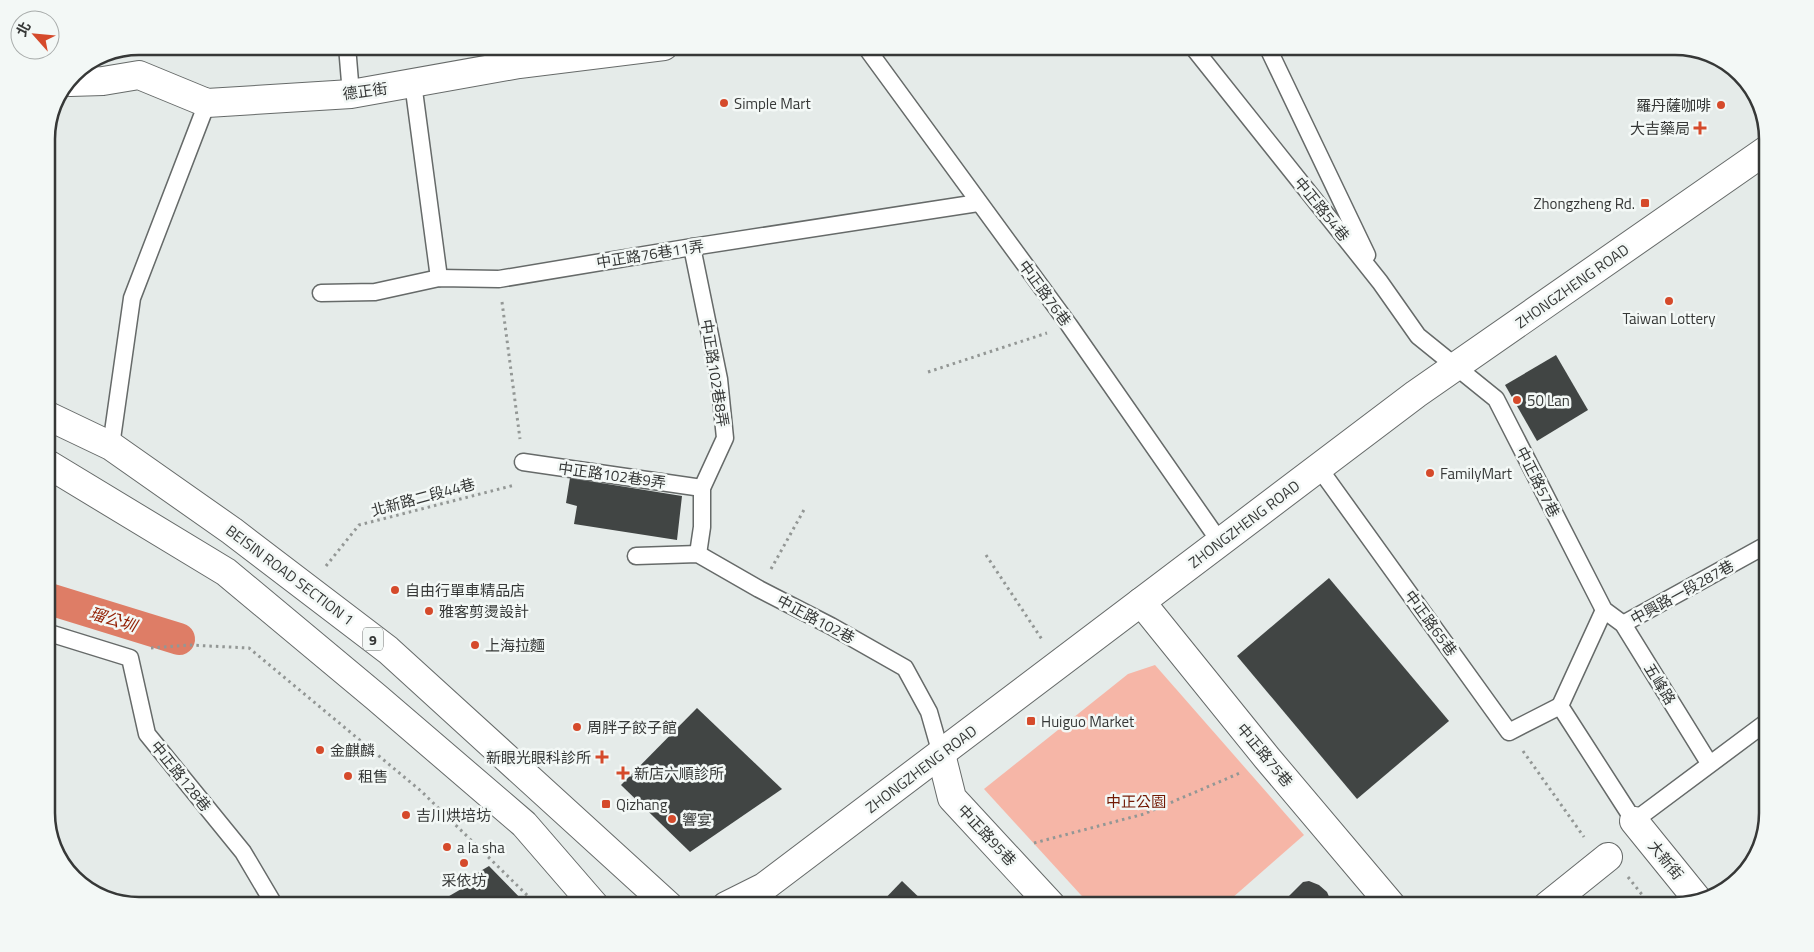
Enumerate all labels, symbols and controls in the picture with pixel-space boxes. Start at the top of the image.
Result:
north arrow [10,10,60,60]
text: 北 [10,18,36,40]
street label: 德正街 [341,76,389,106]
place label: Simple Mart [734,92,812,115]
place label: 羅丹薩咖啡 [1636,94,1711,117]
marker: Simple Mart [718,97,730,109]
marker: 羅丹薩咖啡 [1715,99,1727,111]
place label: 大吉藥局 [1630,117,1690,140]
marker: 大吉藥局 [1694,122,1706,134]
street label: 中正路54巷 [1289,172,1355,246]
place label: Zhongzheng Rd. [1533,192,1635,215]
marker: Zhongzheng Rd. [1639,197,1651,209]
street label: 中正路76巷11弄 [595,234,705,274]
street label: ZHONGZHENG ROAD [1510,238,1634,334]
street label: 中正路76巷 [1013,255,1077,331]
marker: Taiwan Lottery [1663,295,1675,307]
place label: Taiwan Lottery [1622,307,1716,330]
street label: 中正路102巷8弄 [695,318,735,428]
place label: 50 Lan [1527,389,1570,412]
marker: 50 Lan [1511,394,1523,406]
street label: 中正路57巷 [1510,443,1566,521]
street label: 中正路102巷9弄 [557,456,667,494]
place label: FamilyMart [1440,462,1513,485]
marker: FamilyMart [1424,467,1436,479]
street label: 北新路二段44巷 [368,472,478,522]
street label: ZHONGZHENG ROAD [1184,474,1304,574]
street label: BEISIN ROAD SECTION 1 [221,519,359,631]
street label: 中興路一段287巷 [1626,554,1738,630]
place label: 自由行單車精品店 [405,579,525,602]
marker: 自由行單車精品店 [389,584,401,596]
street label: 中正路65巷 [1399,585,1463,661]
street label: 中正路102巷 [773,589,859,649]
place label: 雅客剪燙設計 [439,600,529,623]
water label: 瑠公圳 [87,601,141,638]
marker: 雅客剪燙設計 [423,605,435,617]
road number: 9 [363,628,383,650]
place label: 上海拉麵 [485,634,545,657]
marker: 上海拉麵 [469,639,481,651]
street label: 五峰路 [1638,659,1682,709]
place label: Huiguo Market [1041,710,1135,733]
marker: Huiguo Market [1025,715,1037,727]
place label: 周胖子餃子館 [587,716,677,739]
street label: 中正路75巷 [1232,718,1298,792]
street label: ZHONGZHENG ROAD [861,719,981,819]
marker: 周胖子餃子館 [571,721,583,733]
street label: 中正路128巷 [145,736,217,816]
place label: 金麒麟 [330,739,375,762]
marker: 金麒麟 [314,744,326,756]
place label: 新眼光眼科診所 [486,746,591,769]
marker: 新眼光眼科診所 [595,750,609,764]
place label: 新店六順診所 [634,762,724,785]
place label: 租售 [358,765,388,788]
marker: 新店六順診所 [616,766,630,780]
marker: 租售 [342,770,354,782]
park label: 中正公園 [1106,790,1166,813]
place label: Qizhang [616,793,668,816]
marker: Qizhang [600,798,612,810]
street label: 中正路95巷 [952,799,1022,871]
place label: 吉川烘培坊 [416,804,491,827]
place label: 響宴 [682,808,712,831]
marker: 吉川烘培坊 [400,809,412,821]
marker: 響宴 [666,813,678,825]
street label: 大新街 [1643,835,1689,885]
place label: a la sha [457,836,505,859]
marker: a la sha [441,841,453,853]
marker: 采依坊 [458,857,470,869]
place label: 采依坊 [441,869,487,892]

